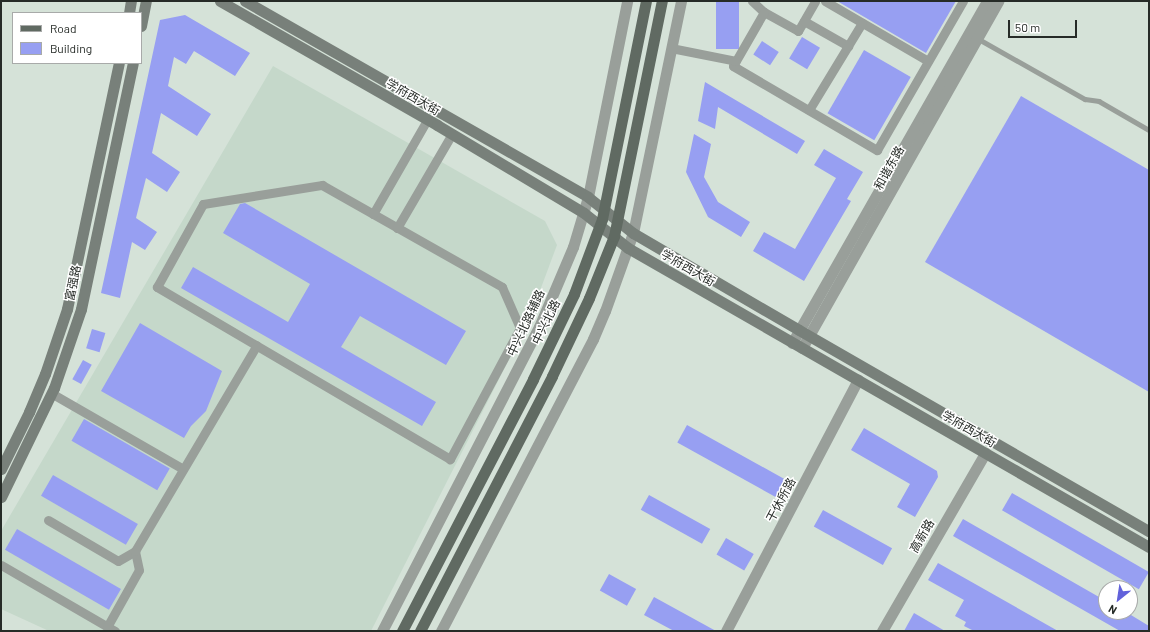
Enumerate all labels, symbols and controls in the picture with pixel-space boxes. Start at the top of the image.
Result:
legend [12,12,142,64]
scale bar [1010,12,1079,38]
text: 50 m [1015,20,1040,34]
text: Road [50,21,77,35]
text: Building [50,41,92,55]
street label: 学府西大街 [383,76,443,118]
street label: 和谐东路 [871,144,907,192]
street label: 学府西大街 [658,247,718,289]
street label: 富强路 [62,264,84,302]
street label: 中兴北路辅路 [504,287,548,359]
street label: 中兴北路 [529,297,563,347]
street label: 学府西大街 [939,408,999,450]
street label: 干休所路 [763,475,799,525]
street label: 高新路 [907,517,937,555]
north arrow [1098,580,1138,620]
text: N [1106,603,1119,617]

